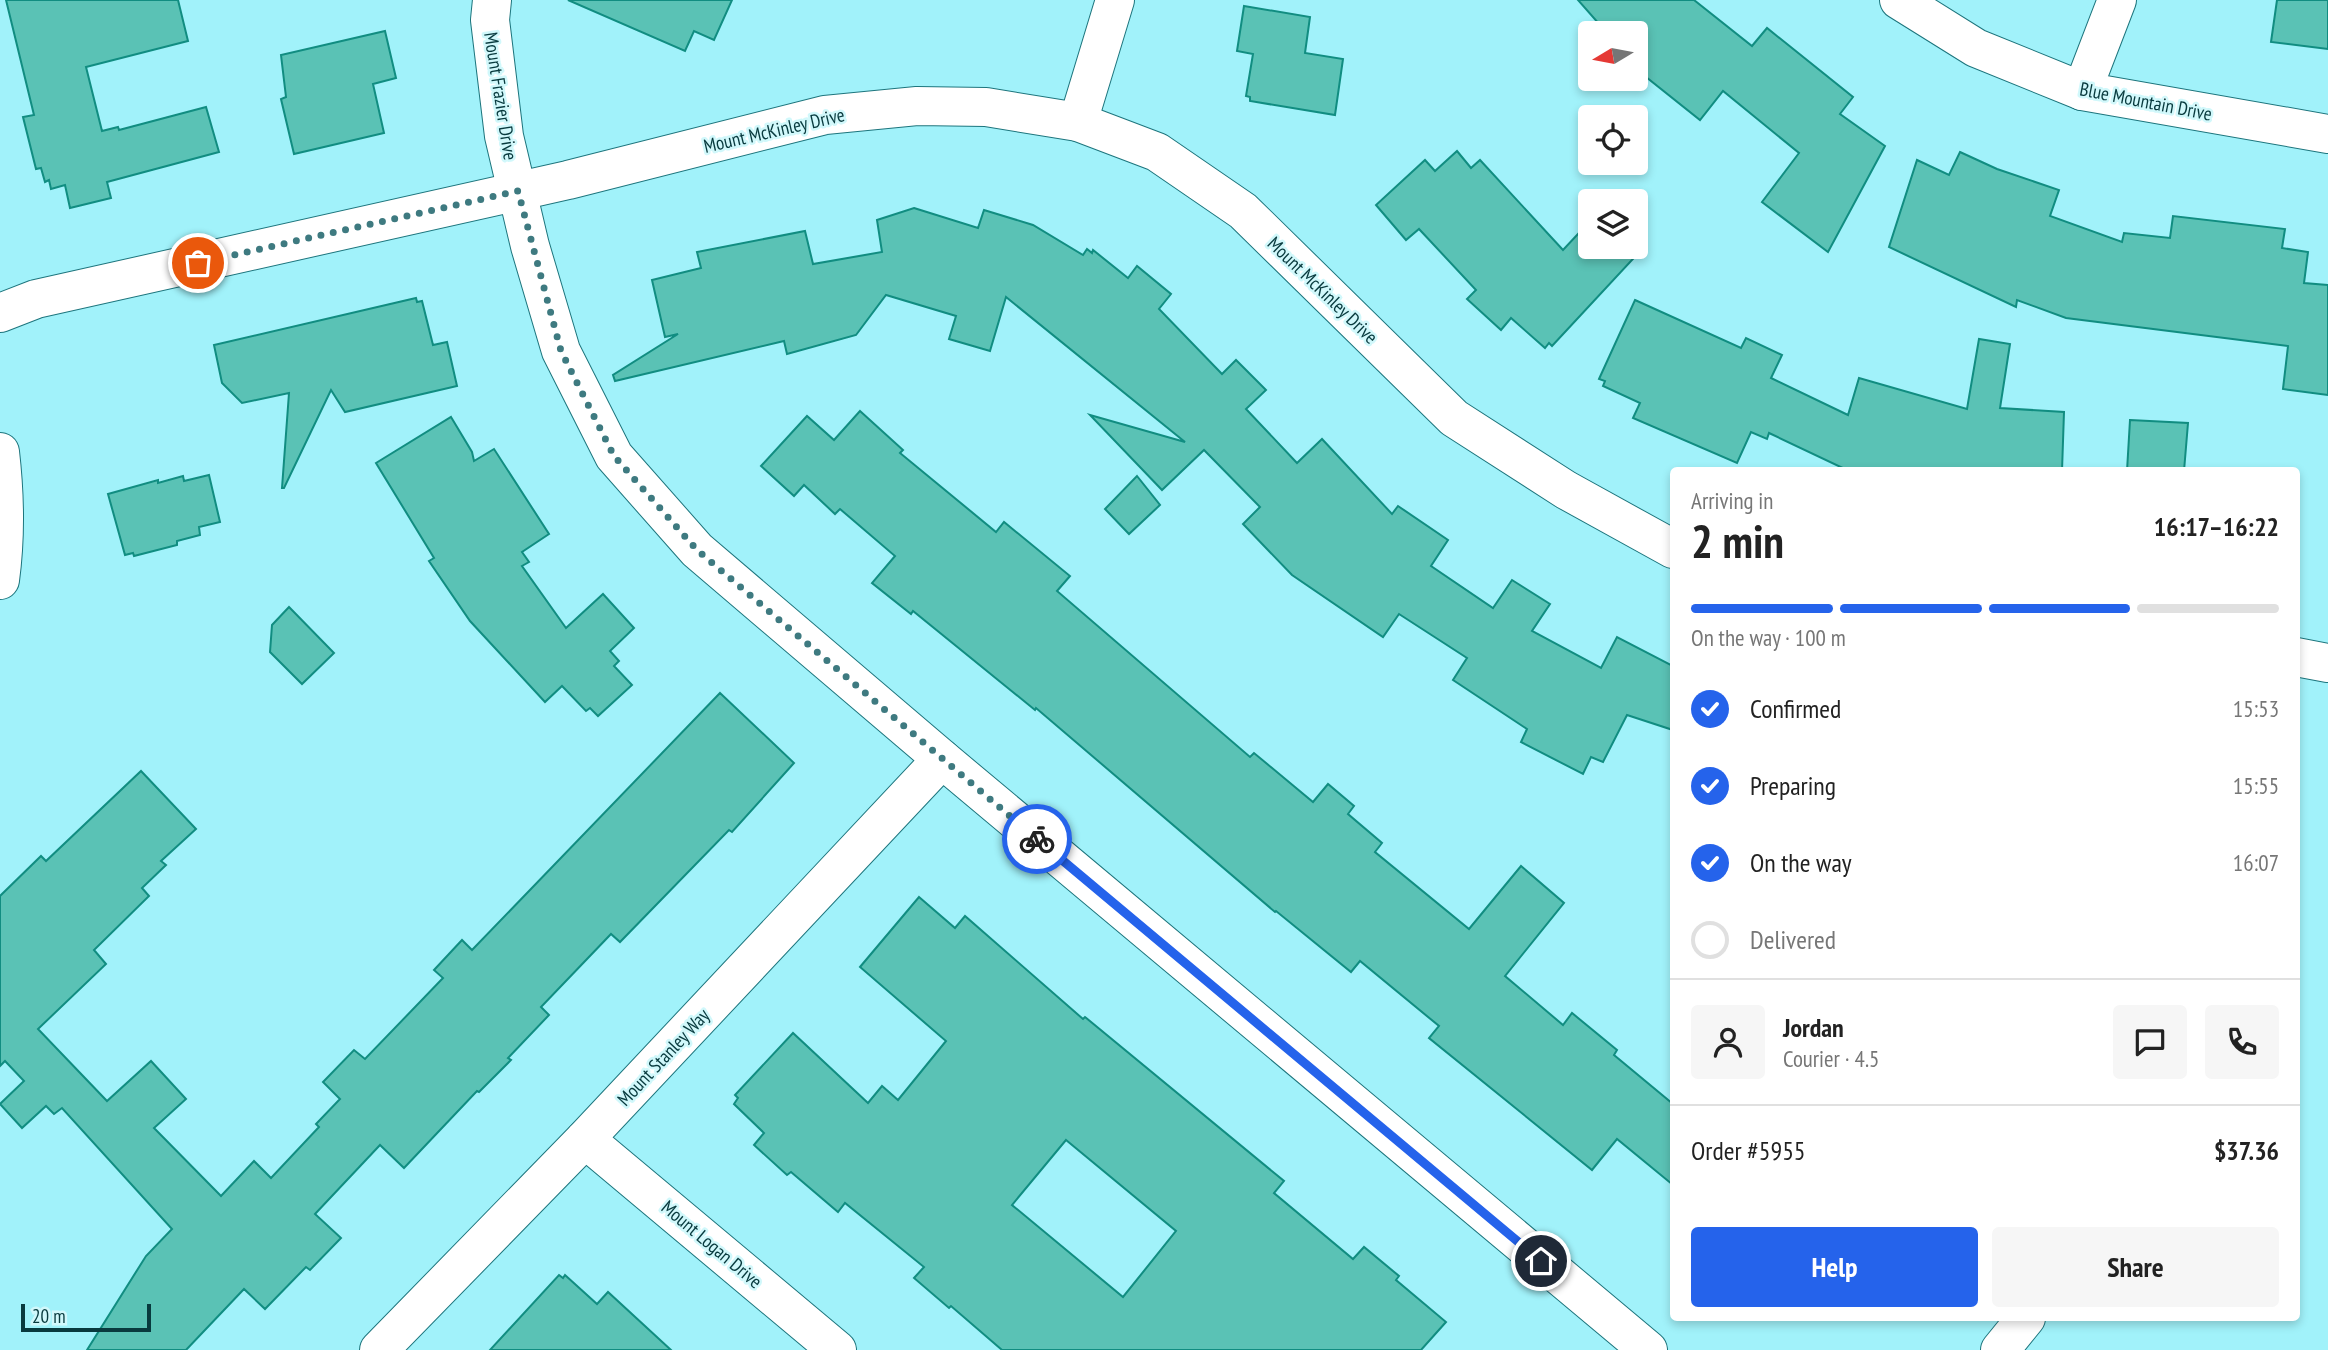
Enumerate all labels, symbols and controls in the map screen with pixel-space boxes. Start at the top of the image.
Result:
north arrow [1578,21,1648,91]
map controls [1578,21,1648,259]
street label: Mount Frazier Drive [479,30,523,162]
street label: Blue Mountain Drive [2078,76,2214,126]
street label: Mount McKinley Drive [701,102,847,158]
button: locate [1578,105,1648,175]
button: layers [1578,189,1648,259]
street label: Mount McKinley Drive [1263,231,1383,349]
pin [168,233,228,293]
icon: bag [179,244,217,282]
text: Arriving in [1691,486,1773,515]
text: 16:17–16:22 [2154,510,2279,543]
text: 2 min [1691,511,1784,571]
text: On the way · 100 m [1691,623,1846,652]
icon: check [1691,690,1729,728]
text: Confirmed [1750,692,1841,725]
text: 15:53 [2233,694,2279,723]
icon: check [1691,767,1729,805]
text: Preparing [1750,769,1836,802]
text: 15:55 [2233,771,2279,800]
courier [1002,804,1072,874]
icon: bike [1018,820,1056,858]
icon: check [1691,844,1729,882]
text: On the way [1750,846,1852,879]
text: 16:07 [2233,848,2279,877]
text: Delivered [1750,923,1836,956]
street label: Mount Stanley Way [612,1003,715,1111]
button: person [1691,1005,1765,1079]
button: chat [2113,1005,2187,1079]
button: phone [2205,1005,2279,1079]
text: Jordan [1783,1011,1844,1044]
text: Courier · 4.5 [1783,1044,1879,1073]
text: Order #5955 [1691,1134,1806,1167]
text: $37.36 [2214,1134,2279,1167]
street label: Mount Logan Drive [657,1195,767,1293]
button: Help [1691,1227,1978,1307]
button: Share [1992,1227,2279,1307]
pin [1511,1231,1571,1291]
icon: home [1522,1242,1560,1280]
scale bar [21,1301,150,1333]
text: 20 m [32,1304,66,1328]

